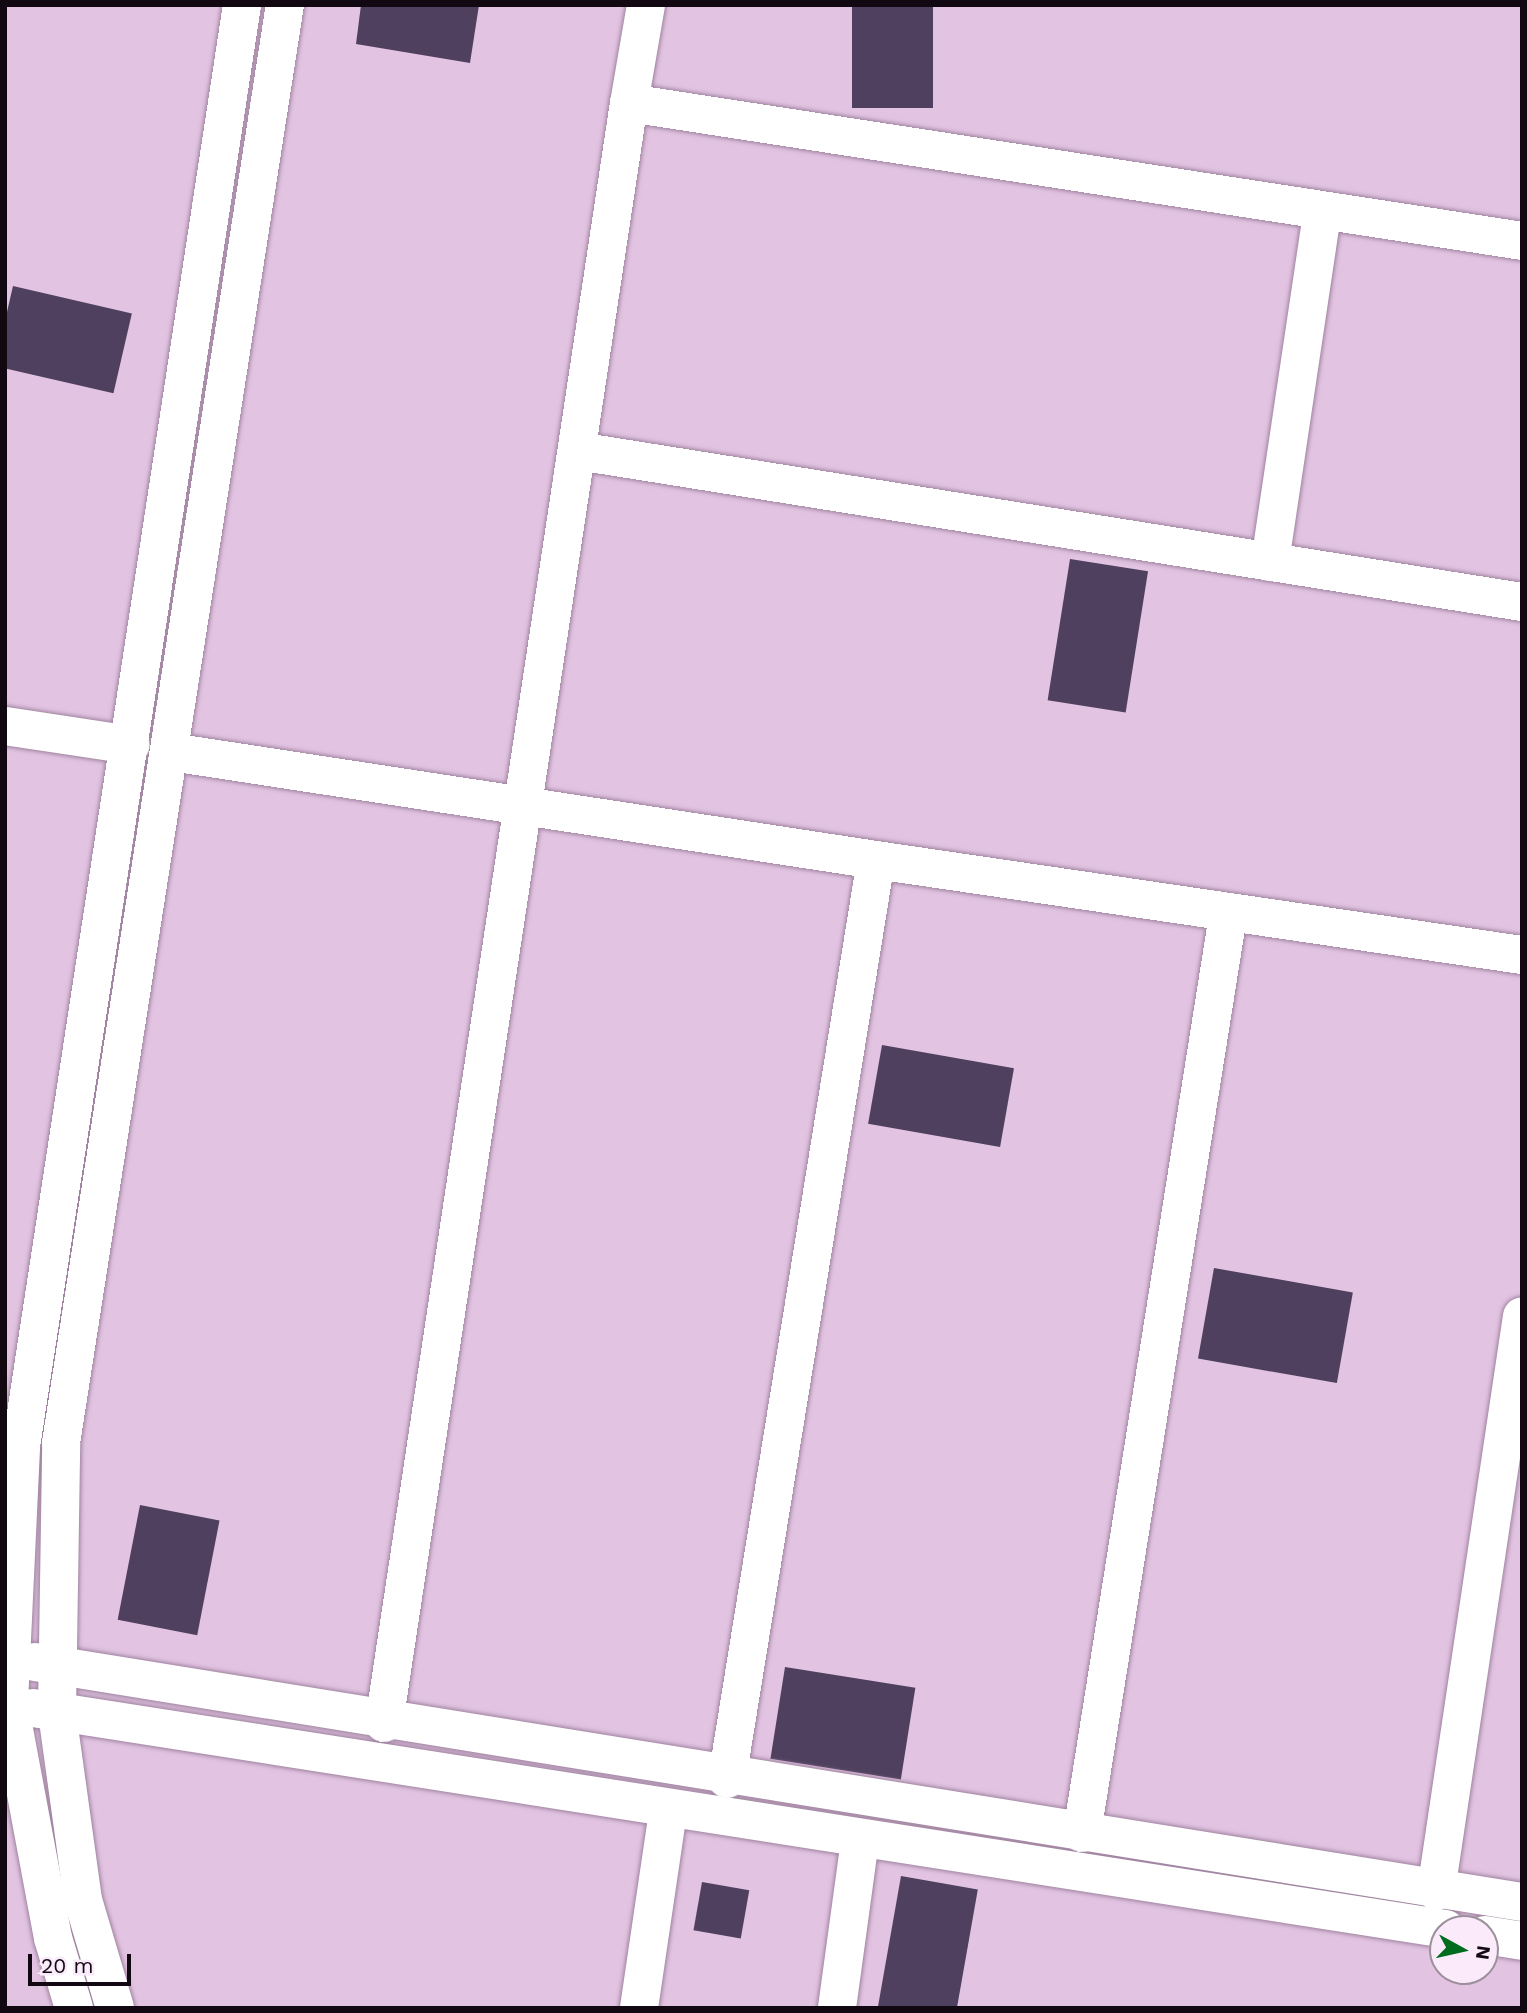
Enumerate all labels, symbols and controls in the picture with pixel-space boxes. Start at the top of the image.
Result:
north arrow [1429,1915,1499,1985]
scale bar [32,1940,135,1984]
text: N [1471,1944,1496,1961]
text: 20 m [41,1953,93,1978]

